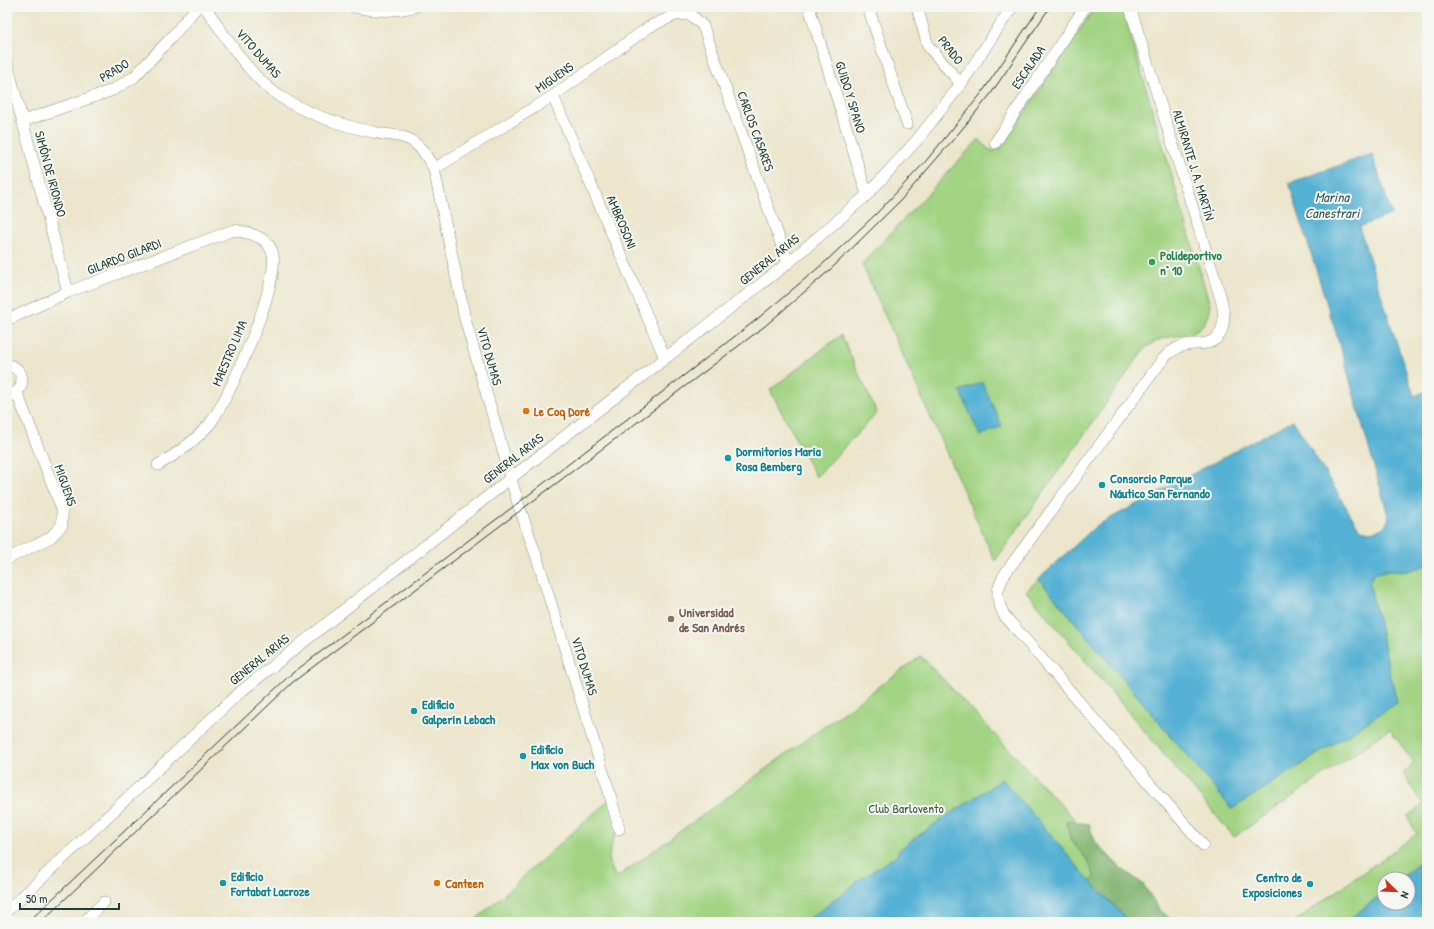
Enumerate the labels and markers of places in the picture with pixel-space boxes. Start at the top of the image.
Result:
place label: Polideportivo n° 10 [1160,246,1222,279]
marker: Polideportivo n° 10 [1147,257,1157,267]
place label: Le Coq Doré [534,402,591,421]
marker: Le Coq Doré [521,406,531,416]
place label: Dormitorios María Rosa Bemberg [736,442,822,476]
marker: Dormitorios María Rosa Bemberg [723,453,733,463]
place label: Consorcio Parque Náutico San Fernando [1110,469,1211,502]
marker: Consorcio Parque Náutico San Fernando [1097,480,1107,490]
place label: Universidad de San Andrés [679,603,745,636]
marker: Universidad de San Andrés [666,614,676,624]
place label: Edificio Galperín Lebach [422,695,496,729]
marker: Edificio Galperín Lebach [409,706,419,716]
place label: Edificio Max von Buch [531,740,595,773]
marker: Edificio Max von Buch [518,751,528,761]
place label: Edificio Fortabat Lacroze [230,867,310,900]
place label: Centro de Exposiciones [1242,868,1303,902]
place label: Canteen [445,874,484,892]
marker: Edificio Fortabat Lacroze [218,878,228,888]
marker: Canteen [432,878,442,888]
marker: Centro de Exposiciones [1305,879,1315,889]

